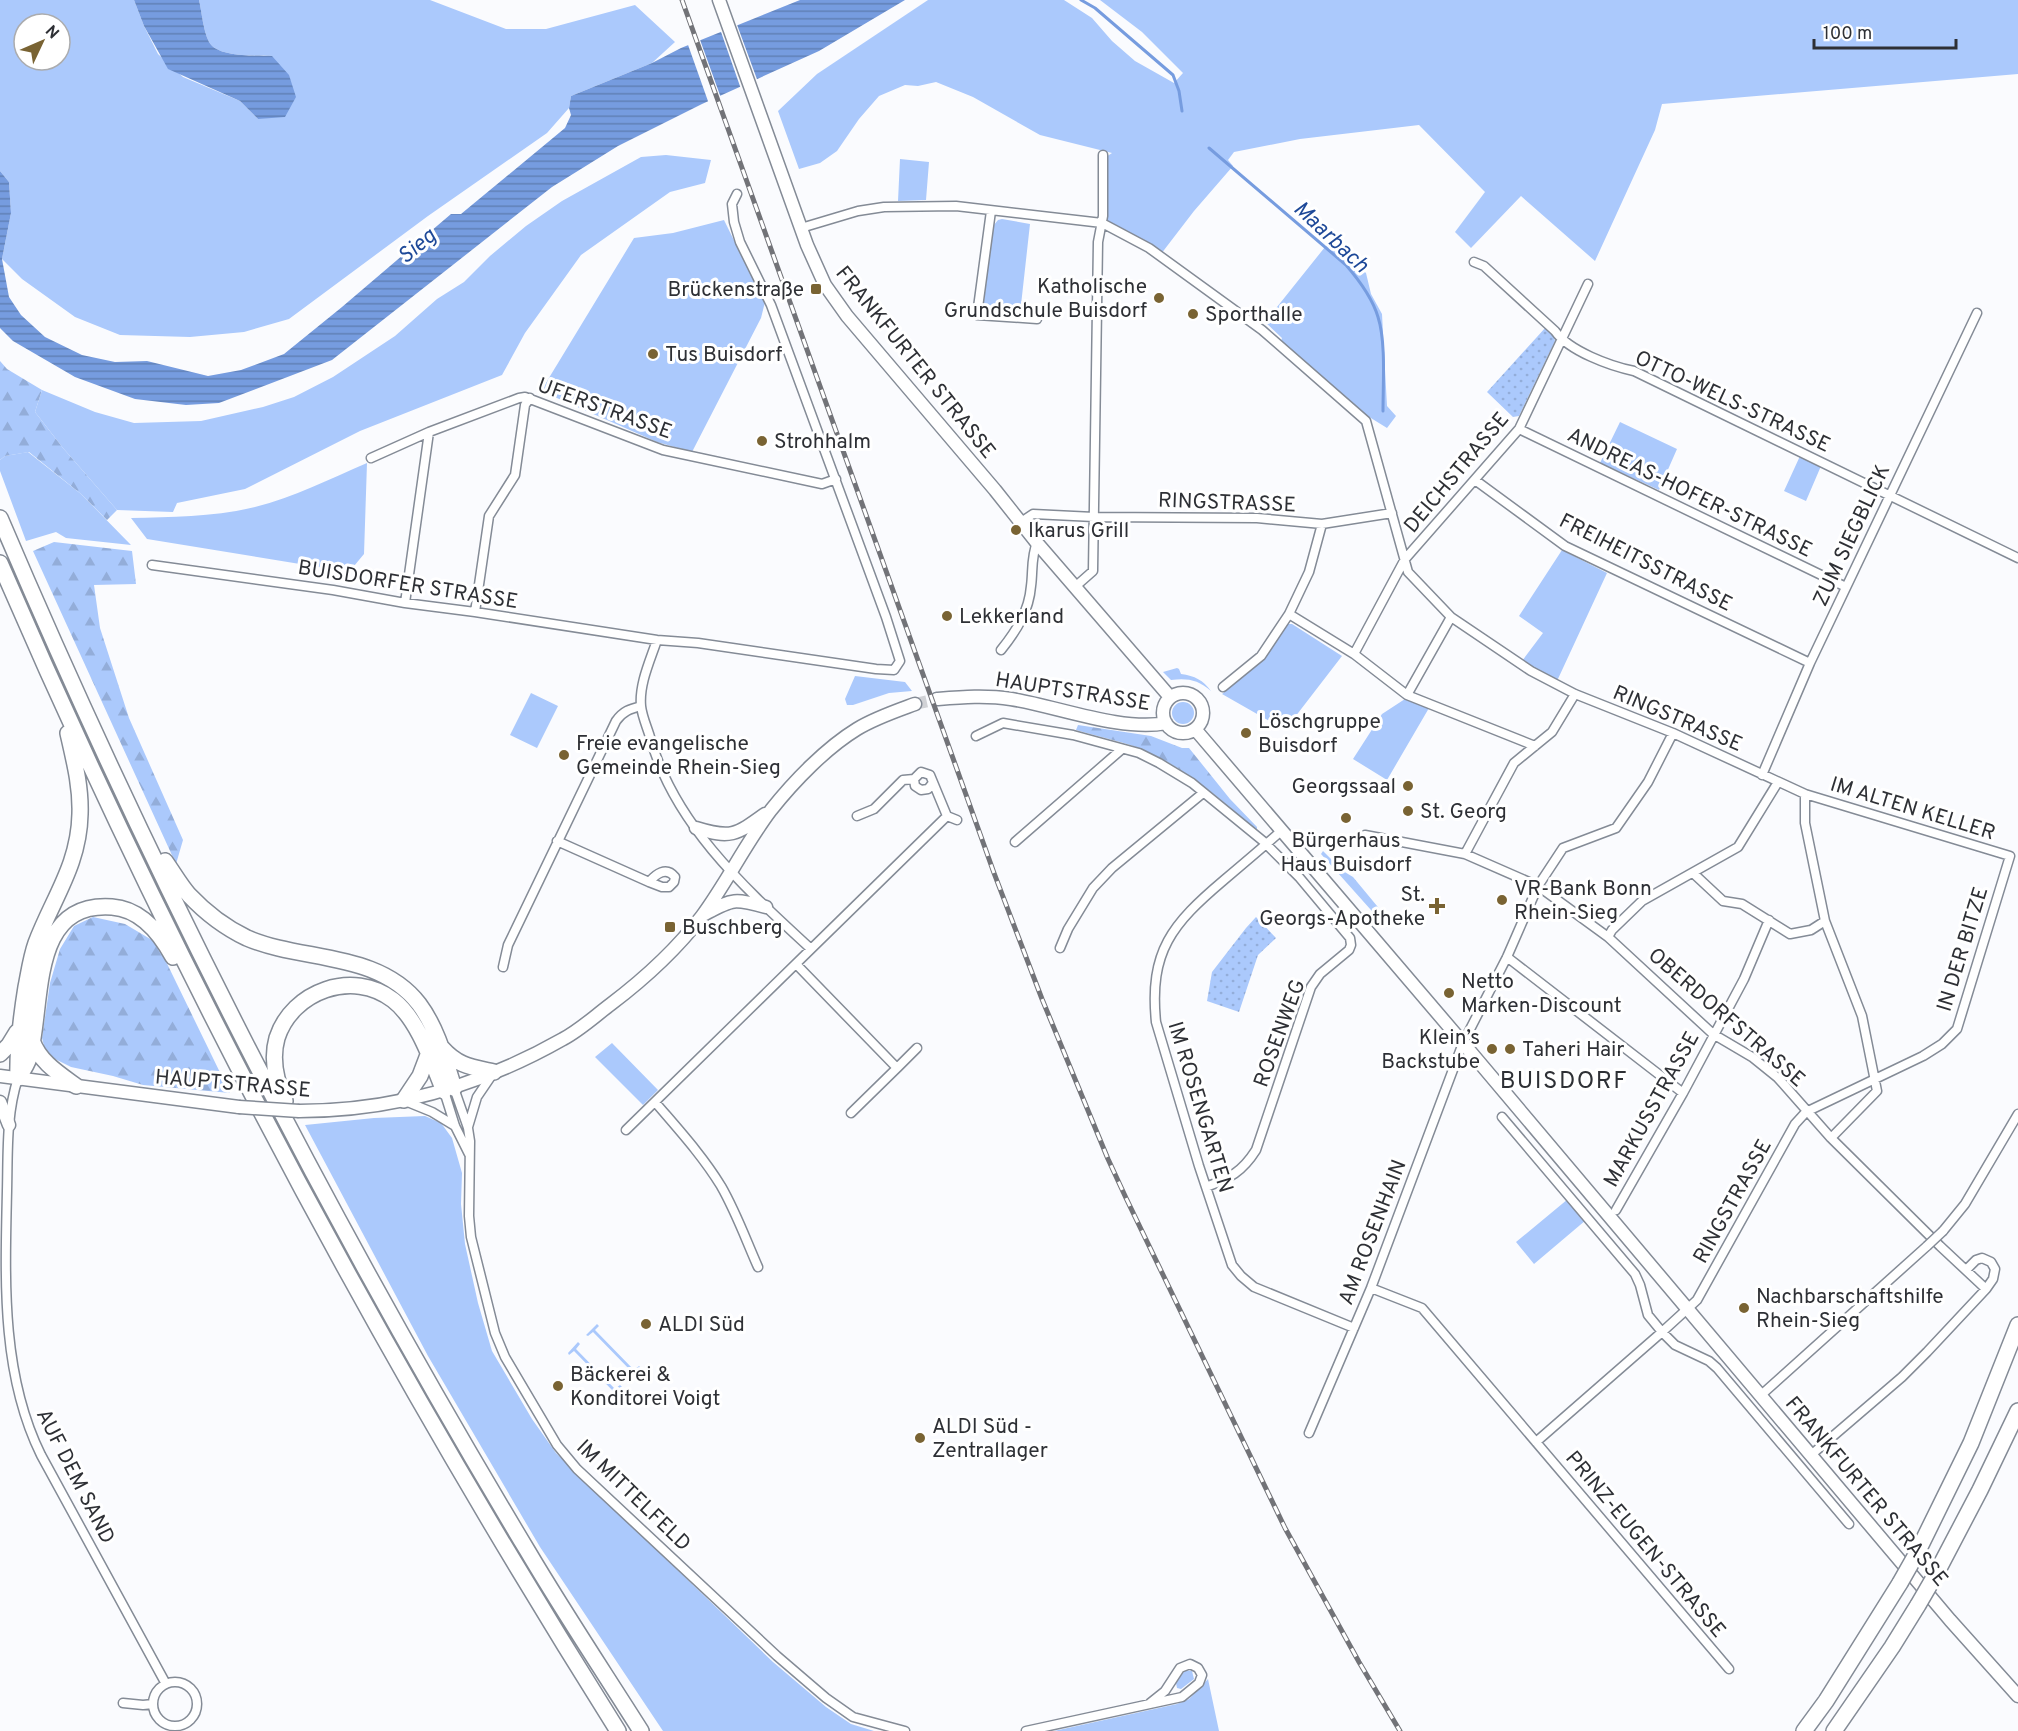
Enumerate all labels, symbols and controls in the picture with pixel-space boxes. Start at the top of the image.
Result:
north arrow [12,12,72,72]
scale bar [1814,12,1956,50]
text: N [40,22,63,44]
text: 100 m [1823,23,1872,46]
water label: Maarbach [1287,196,1374,280]
water label: Sieg [393,223,443,271]
street label: FRANKFURTER STRASSE [829,261,1001,465]
place label: Katholische Grundschule Buisdorf [944,274,1147,325]
place label: Brückenstraße [667,277,804,304]
marker: Brückenstraße [809,282,823,296]
marker: Katholische Grundschule Buisdorf [1152,291,1166,305]
place label: Sporthalle [1205,302,1303,329]
marker: Sporthalle [1186,307,1200,321]
place label: Tus Buisdorf [665,342,782,369]
street label: OTTO-WELS-STRASSE [1630,345,1835,460]
marker: Tus Buisdorf [646,347,660,361]
street label: UFERSTRASSE [533,372,676,446]
street label: DEICHSTRASSE [1399,407,1516,539]
street label: ANDREAS-HOFER-STRASSE [1562,422,1816,565]
place label: Strohhalm [774,429,871,456]
marker: Strohhalm [755,434,769,448]
street label: ZUM SIEGBLICK [1808,460,1897,611]
street label: RINGSTRASSE [1157,488,1297,519]
street label: FREIHEITSSTRASSE [1554,508,1737,619]
place label: Ikarus Grill [1028,518,1129,545]
marker: Ikarus Grill [1009,523,1023,537]
street label: BUISDORFER STRASSE [296,555,520,616]
place label: Lekkerland [959,604,1064,631]
marker: Lekkerland [940,609,954,623]
street label: HAUPTSTRASSE [993,667,1152,718]
street label: RINGSTRASSE [1608,680,1746,759]
place label: Löschgruppe Buisdorf [1258,709,1381,760]
marker: Löschgruppe Buisdorf [1239,726,1253,740]
place label: Freie evangelische Gemeinde Rhein-Sieg [576,731,781,782]
marker: Freie evangelische Gemeinde Rhein-Sieg [557,748,571,762]
street label: IM ALTEN KELLER [1827,771,1998,847]
place label: Georgssaal [1292,774,1396,801]
marker: Georgssaal [1401,779,1415,793]
place label: St. Georg [1420,799,1507,826]
marker: St. Georg [1401,804,1415,818]
marker: Bürgerhaus Haus Buisdorf [1339,811,1353,825]
place label: Bürgerhaus Haus Buisdorf [1280,828,1412,879]
place label: VR-Bank Bonn Rhein-Sieg [1514,876,1652,927]
place label: St. Georgs-Apotheke [1259,882,1425,933]
street label: IN DER BITZE [1932,884,1995,1015]
marker: VR-Bank Bonn Rhein-Sieg [1495,893,1509,907]
marker: St. Georgs-Apotheke [1430,899,1444,913]
place label: Buschberg [682,915,783,942]
marker: Buschberg [663,920,677,934]
street label: OBERDORFSTRASSE [1642,942,1810,1094]
place label: Netto Marken-Discount [1461,969,1622,1020]
street label: ROSENWEG [1248,976,1312,1091]
marker: Netto Marken-Discount [1442,986,1456,1000]
street label: IM ROSENGARTEN [1161,1018,1238,1196]
place label: Klein’s Backstube [1381,1025,1480,1076]
street label: MARKUSSTRASSE [1598,1027,1706,1192]
place label: Taheri Hair [1522,1037,1625,1064]
marker: Klein’s Backstube [1485,1042,1499,1056]
marker: Taheri Hair [1503,1042,1517,1056]
street label: HAUPTSTRASSE [154,1064,312,1105]
district label: BUISDORF [1500,1067,1628,1097]
street label: RINGSTRASSE [1688,1135,1779,1269]
street label: AM ROSENHAIN [1333,1156,1414,1309]
place label: Nachbarschaftshilfe Rhein-Sieg [1756,1284,1944,1335]
marker: Nachbarschaftshilfe Rhein-Sieg [1737,1301,1751,1315]
place label: ALDI Süd [658,1312,745,1339]
marker: ALDI Süd [639,1317,653,1331]
place label: Bäckerei & Konditorei Voigt [570,1362,720,1413]
marker: Bäckerei & Konditorei Voigt [551,1379,565,1393]
street label: FRANKFURTER STRASSE [1778,1391,1953,1593]
street label: AUF DEM SAND [29,1405,120,1549]
place label: ALDI Süd - Zentrallager [932,1414,1048,1465]
marker: ALDI Süd - Zentrallager [913,1431,927,1445]
street label: IM MITTELFELD [570,1434,696,1558]
street label: PRINZ-EUGEN-STRASSE [1559,1446,1731,1644]

